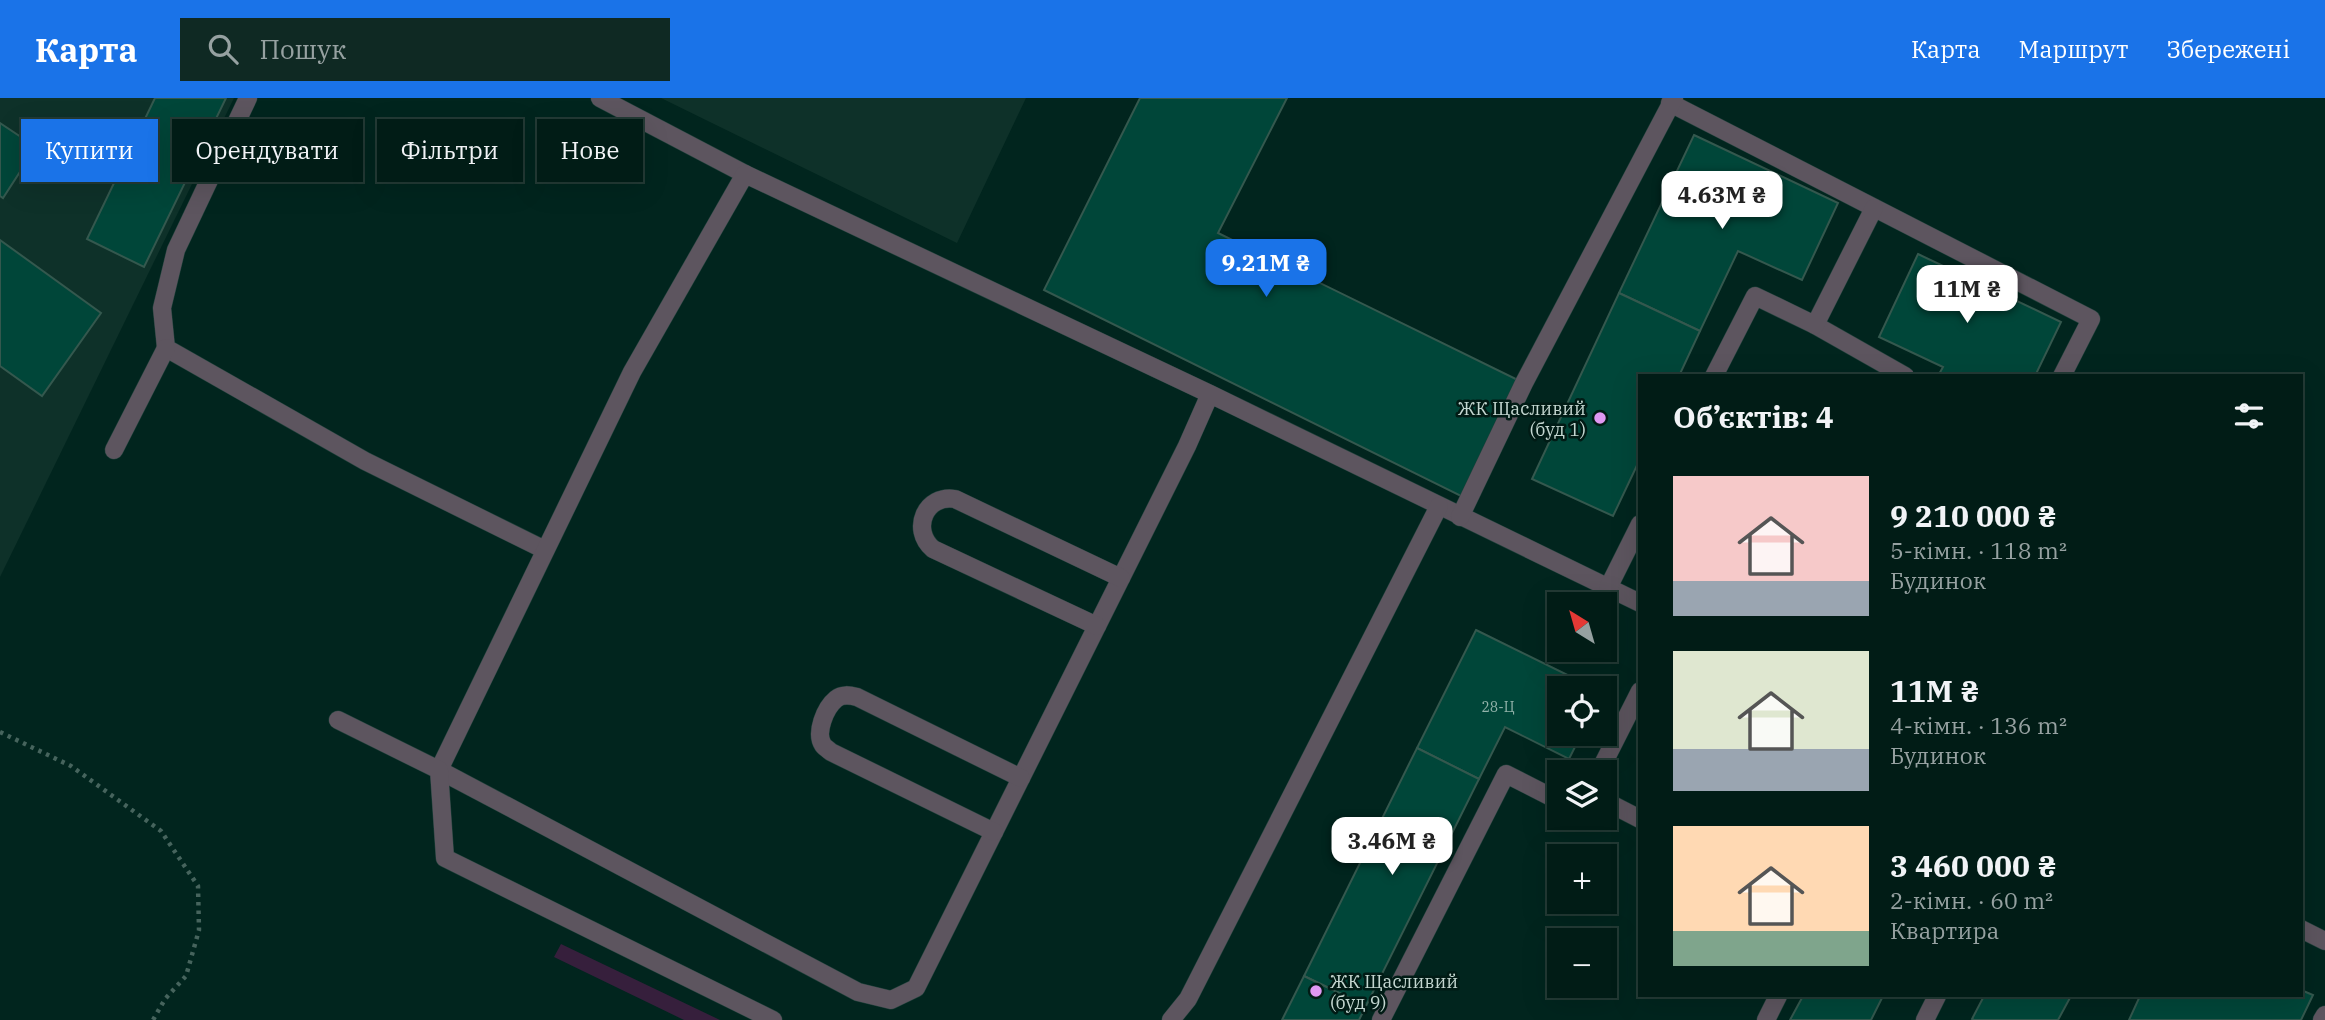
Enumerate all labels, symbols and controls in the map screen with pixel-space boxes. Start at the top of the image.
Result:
search box [180,18,670,81]
text: Карта [35,28,138,71]
icon: search [204,30,242,68]
text: Пошук [260,32,346,66]
text: Карта [1911,33,1981,65]
text: Маршрут [2019,33,2128,65]
text: Збережені [2166,33,2290,65]
chip: Купити [21,119,158,182]
chip: Орендувати [172,119,363,182]
chip: Фільтри [377,119,523,182]
chip: Нове [537,119,643,182]
pin: 4.63M ₴ [1657,172,1787,231]
text: 4.63M ₴ [1678,179,1766,209]
pin: 9.21M ₴ [1201,240,1331,299]
text: 9.21M ₴ [1222,247,1310,277]
pin: 11M ₴ [1918,266,2016,325]
text: 11M ₴ [1933,273,2001,303]
place label: ЖК Щасливий (буд 1) [1458,397,1586,441]
text: Об’єктів: 4 [1673,397,1834,436]
icon: filters [2230,397,2268,435]
marker: ЖК Щасливий (буд 1) [1592,410,1608,426]
text: 9 210 000 ₴ [1890,496,2057,535]
icon: home [1729,504,1813,588]
text: 5-кімн. · 118 m² [1890,535,2067,565]
text: Будинок [1890,565,1986,595]
north arrow [1547,592,1617,662]
map controls [1547,592,1617,998]
text: 11M ₴ [1890,671,1980,710]
button: locate [1547,676,1617,746]
icon: home [1729,679,1813,763]
house number: 28-Ц [1481,698,1515,716]
text: 4-кімн. · 136 m² [1890,710,2067,740]
text: Будинок [1890,740,1986,770]
button: layers [1547,760,1617,830]
pin: 3.46M ₴ [1327,818,1457,877]
text: 3.46M ₴ [1348,825,1436,855]
button: + [1547,844,1617,914]
text: 3 460 000 ₴ [1890,846,2057,885]
icon: home [1729,854,1813,938]
text: 2-кімн. · 60 m² [1890,885,2053,915]
text: Квартира [1890,915,1999,945]
button: − [1547,928,1617,998]
place label: ЖК Щасливий (буд 9) [1330,970,1458,1014]
marker: ЖК Щасливий (буд 9) [1308,983,1324,999]

